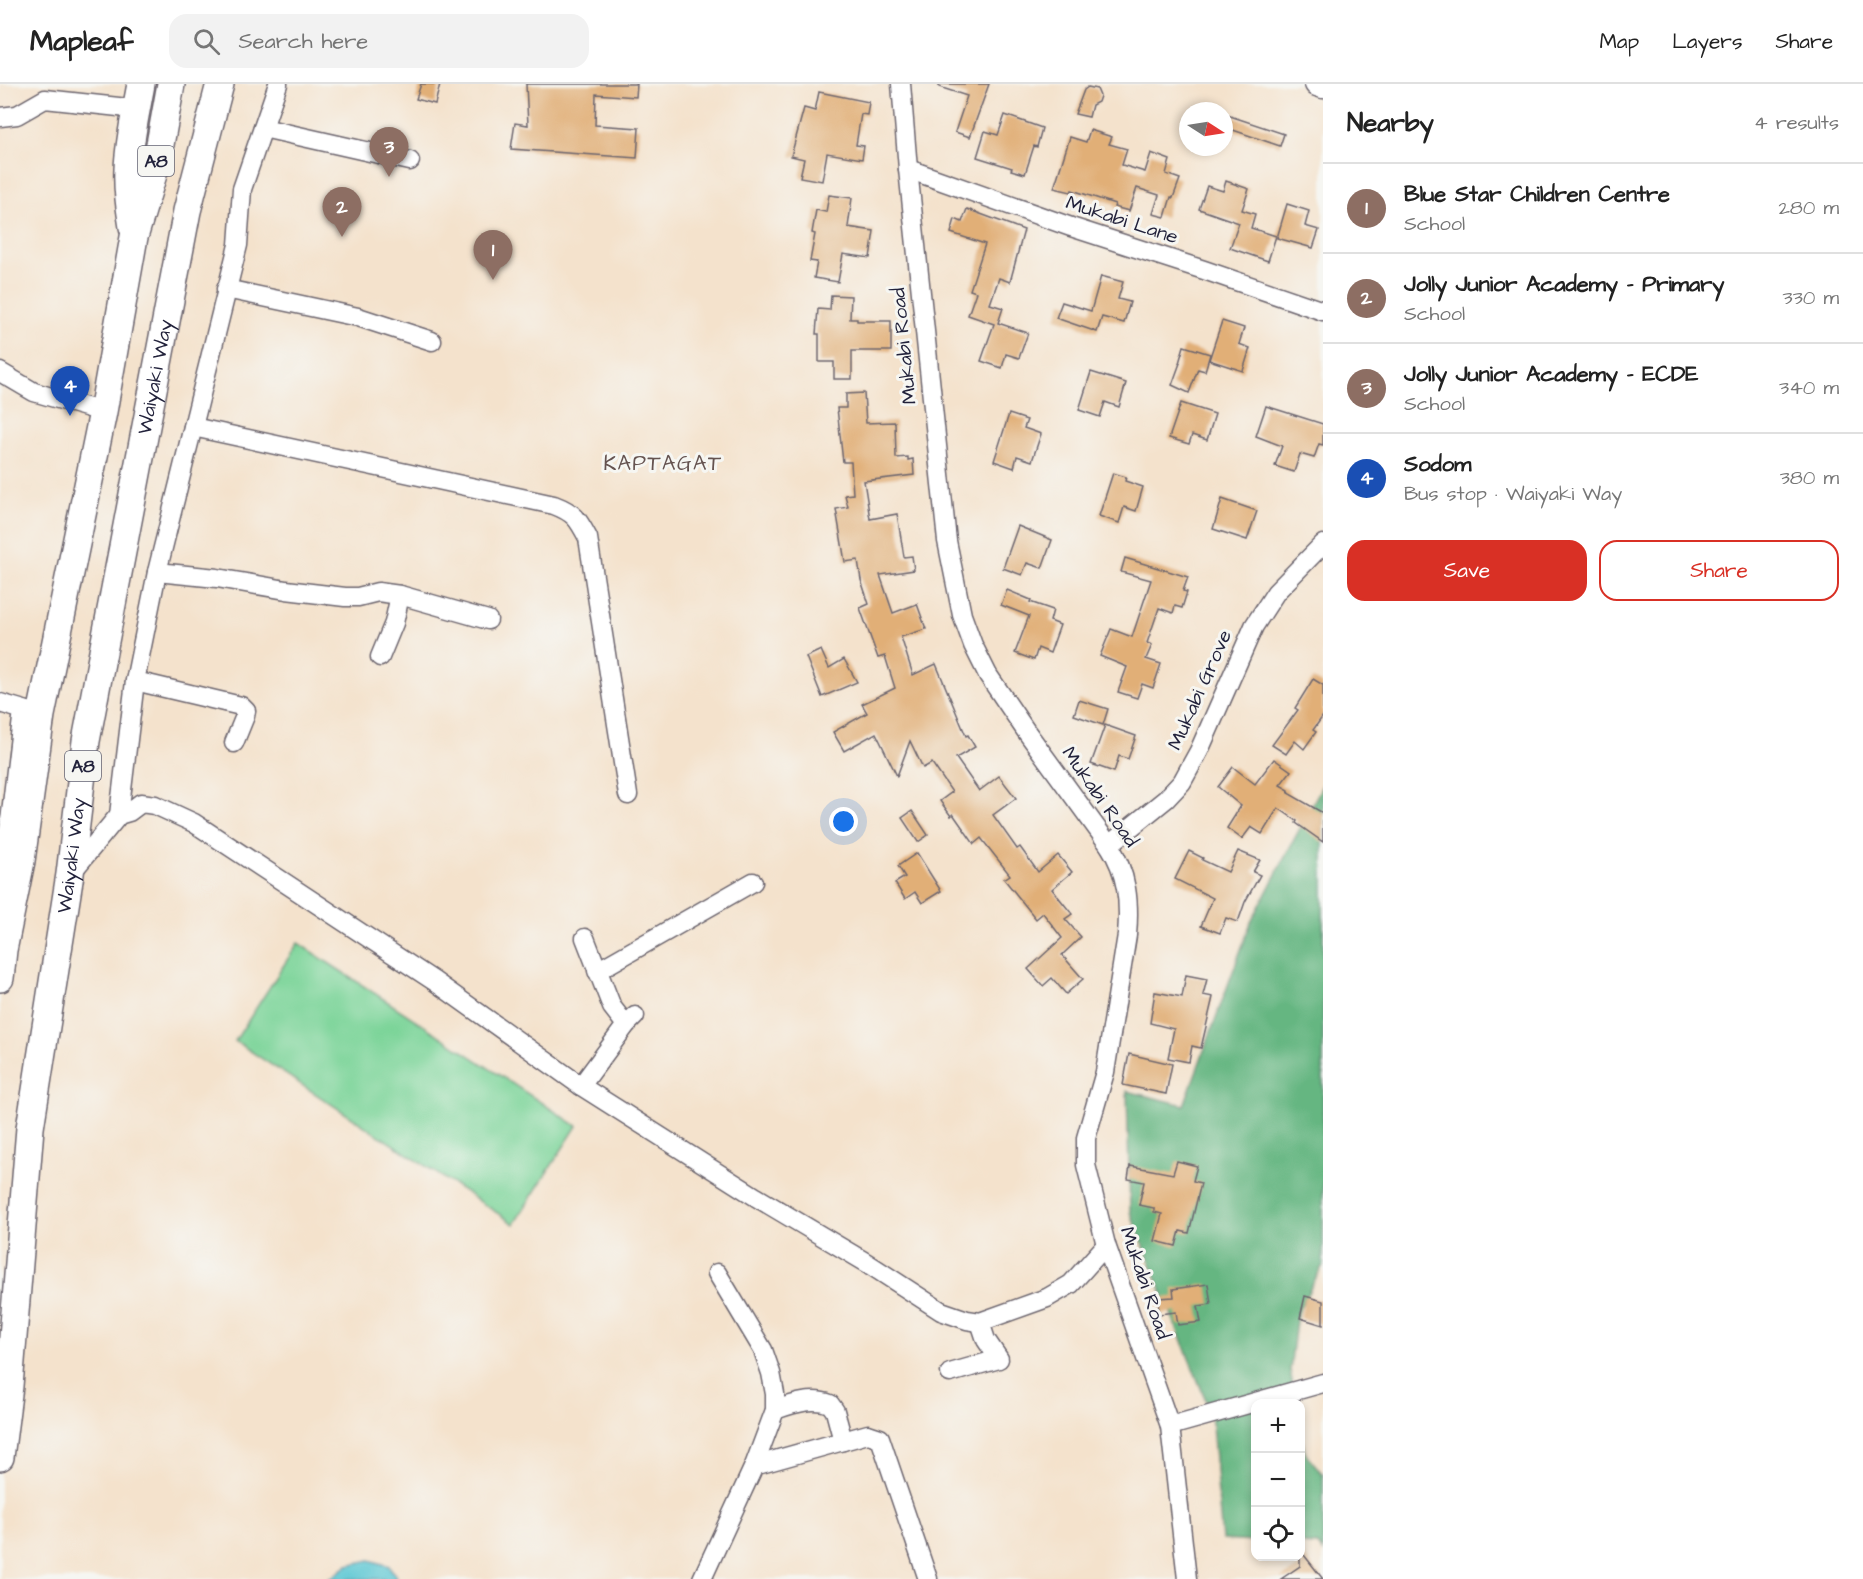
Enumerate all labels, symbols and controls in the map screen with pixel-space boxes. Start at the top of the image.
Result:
search box [169,14,589,68]
text: Mapleaf [30,22,133,61]
icon: search [190,25,223,58]
text: Search here [238,26,368,57]
text: Map [1599,27,1639,56]
text: Layers [1672,27,1742,56]
text: Share [1775,27,1833,56]
north arrow [1179,102,1233,156]
text: Nearby [1347,105,1434,141]
text: 4 results [1754,109,1839,137]
pin: 3 [370,128,408,177]
road number: A8 [138,146,174,176]
text: Blue Star Children Centre [1404,179,1670,210]
pin: 2 [322,188,362,237]
street label: Mukabi Lane [1062,189,1182,251]
text: 1 [1365,194,1368,222]
text: 280 m [1778,194,1839,222]
text: School [1404,210,1465,238]
pin: 1 [474,230,512,280]
text: Jolly Junior Academy - Primary [1404,269,1724,300]
text: 2 [1361,284,1372,312]
text: 330 m [1782,284,1839,312]
street label: Mukabi Road [884,286,924,406]
text: School [1404,300,1465,328]
street label: Waiyaki Way [131,317,181,437]
text: Jolly Junior Academy - ECDE [1404,359,1698,390]
pin: 4 [50,366,90,416]
text: 3 [1361,374,1372,402]
text: 340 m [1779,374,1839,402]
text: School [1404,390,1465,418]
district label: KAPTAGAT [603,449,723,478]
text: Sodom [1404,449,1471,480]
text: 4 [1360,464,1373,492]
text: 380 m [1780,464,1839,492]
text: Bus stop · Waiyaki Way [1404,480,1622,508]
button: Save [1347,540,1587,601]
button: Share [1599,540,1839,601]
street label: Mukabi Grove [1161,625,1239,755]
street label: Mukabi Road [1055,741,1145,853]
road number: A8 [65,751,101,781]
street label: Waiyaki Way [50,796,94,916]
your location [829,807,858,836]
street label: Mukabi Road [1113,1223,1177,1343]
map controls [1251,1399,1305,1561]
button: + [1251,1399,1305,1453]
button: − [1251,1453,1305,1507]
button: locate [1251,1507,1305,1561]

